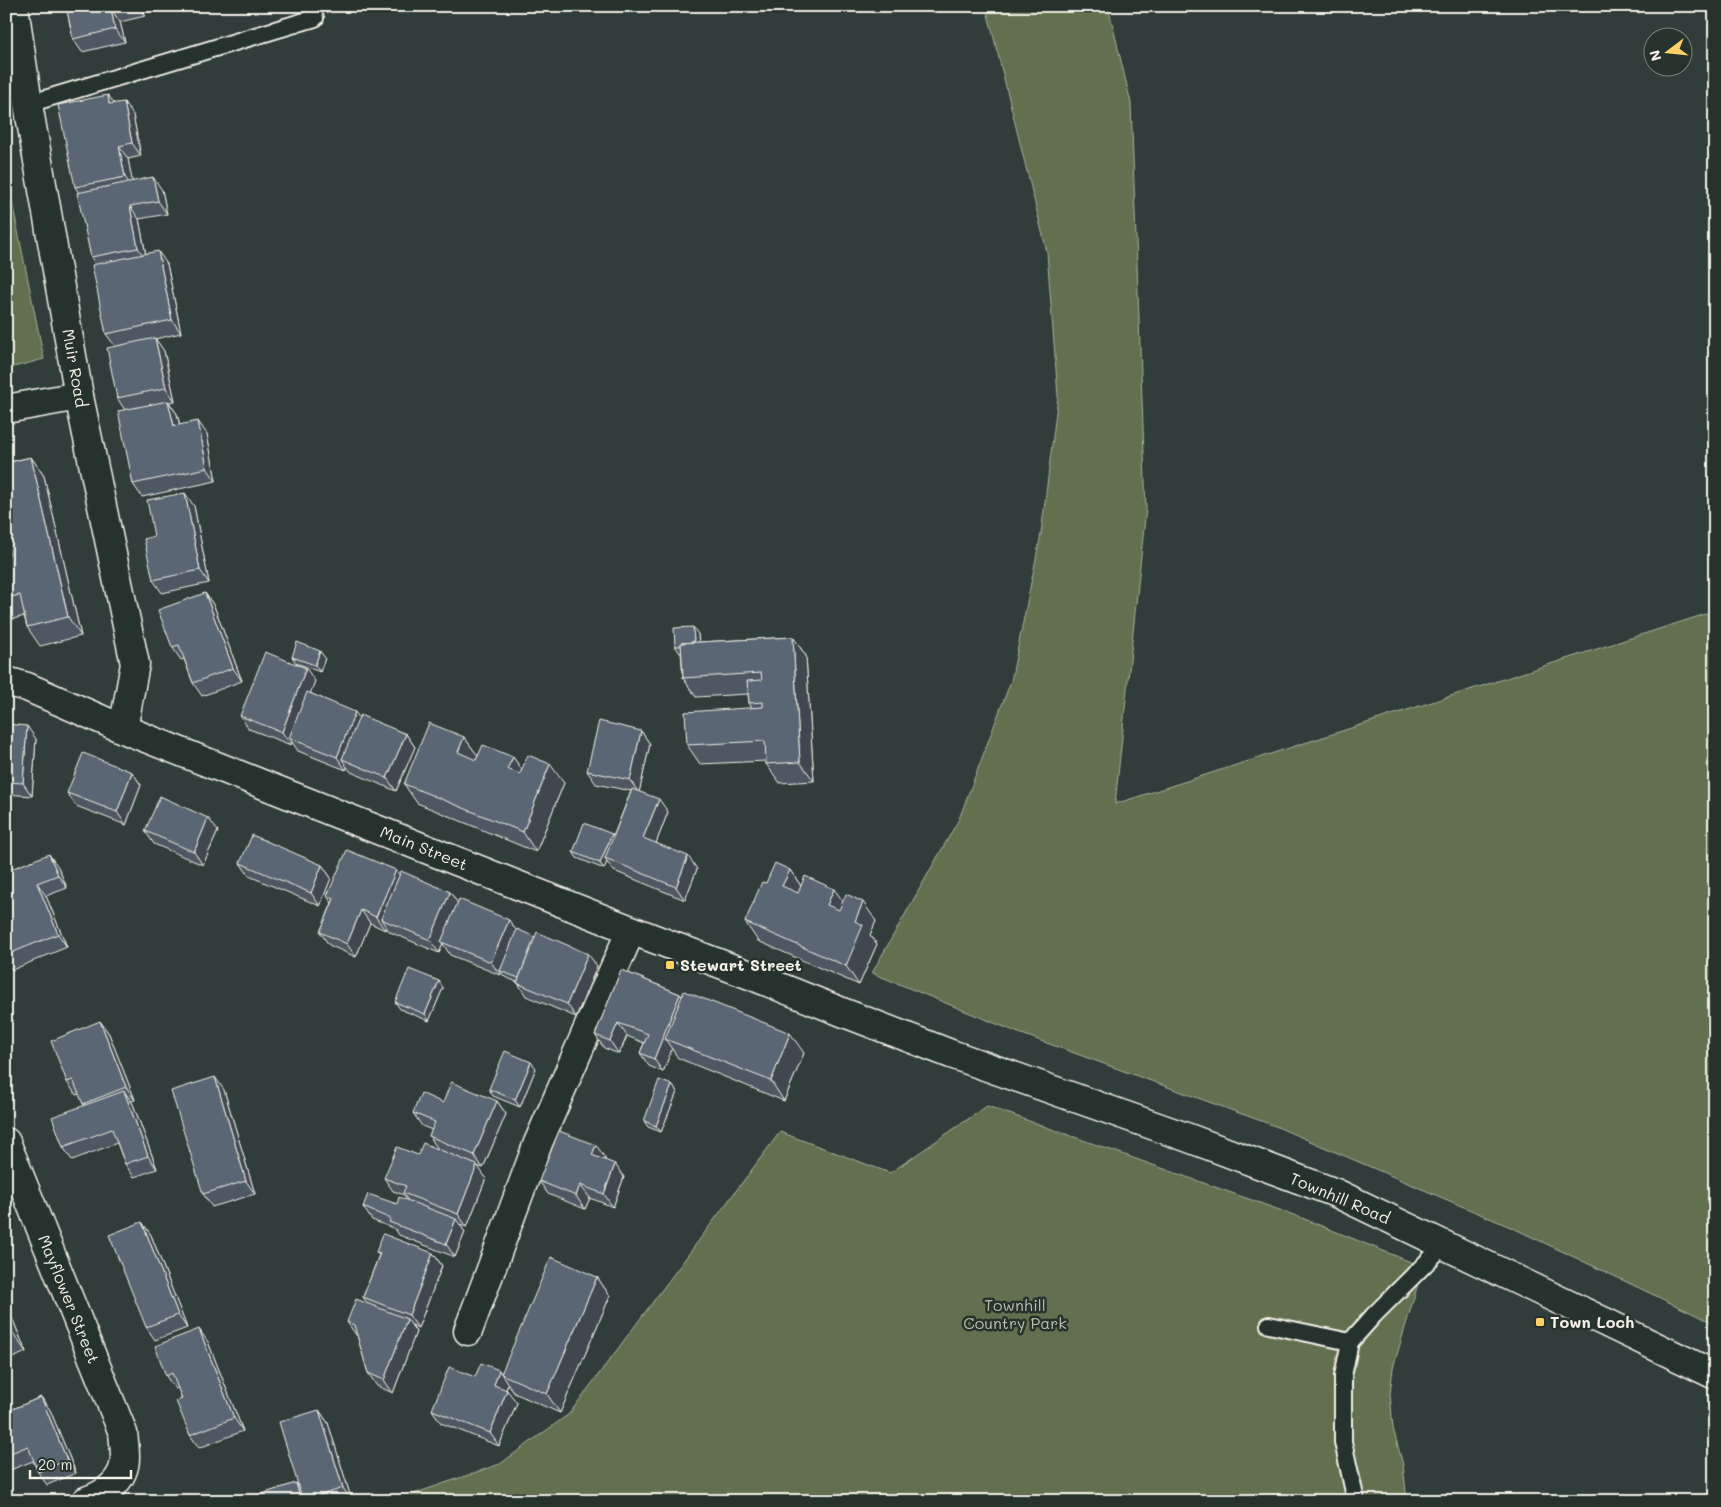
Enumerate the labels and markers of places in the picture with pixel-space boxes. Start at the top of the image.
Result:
place label: Stewart Street [680,954,802,975]
marker: Stewart Street [664,959,676,971]
place label: Town Loch [1550,1311,1634,1332]
marker: Town Loch [1534,1316,1546,1328]

